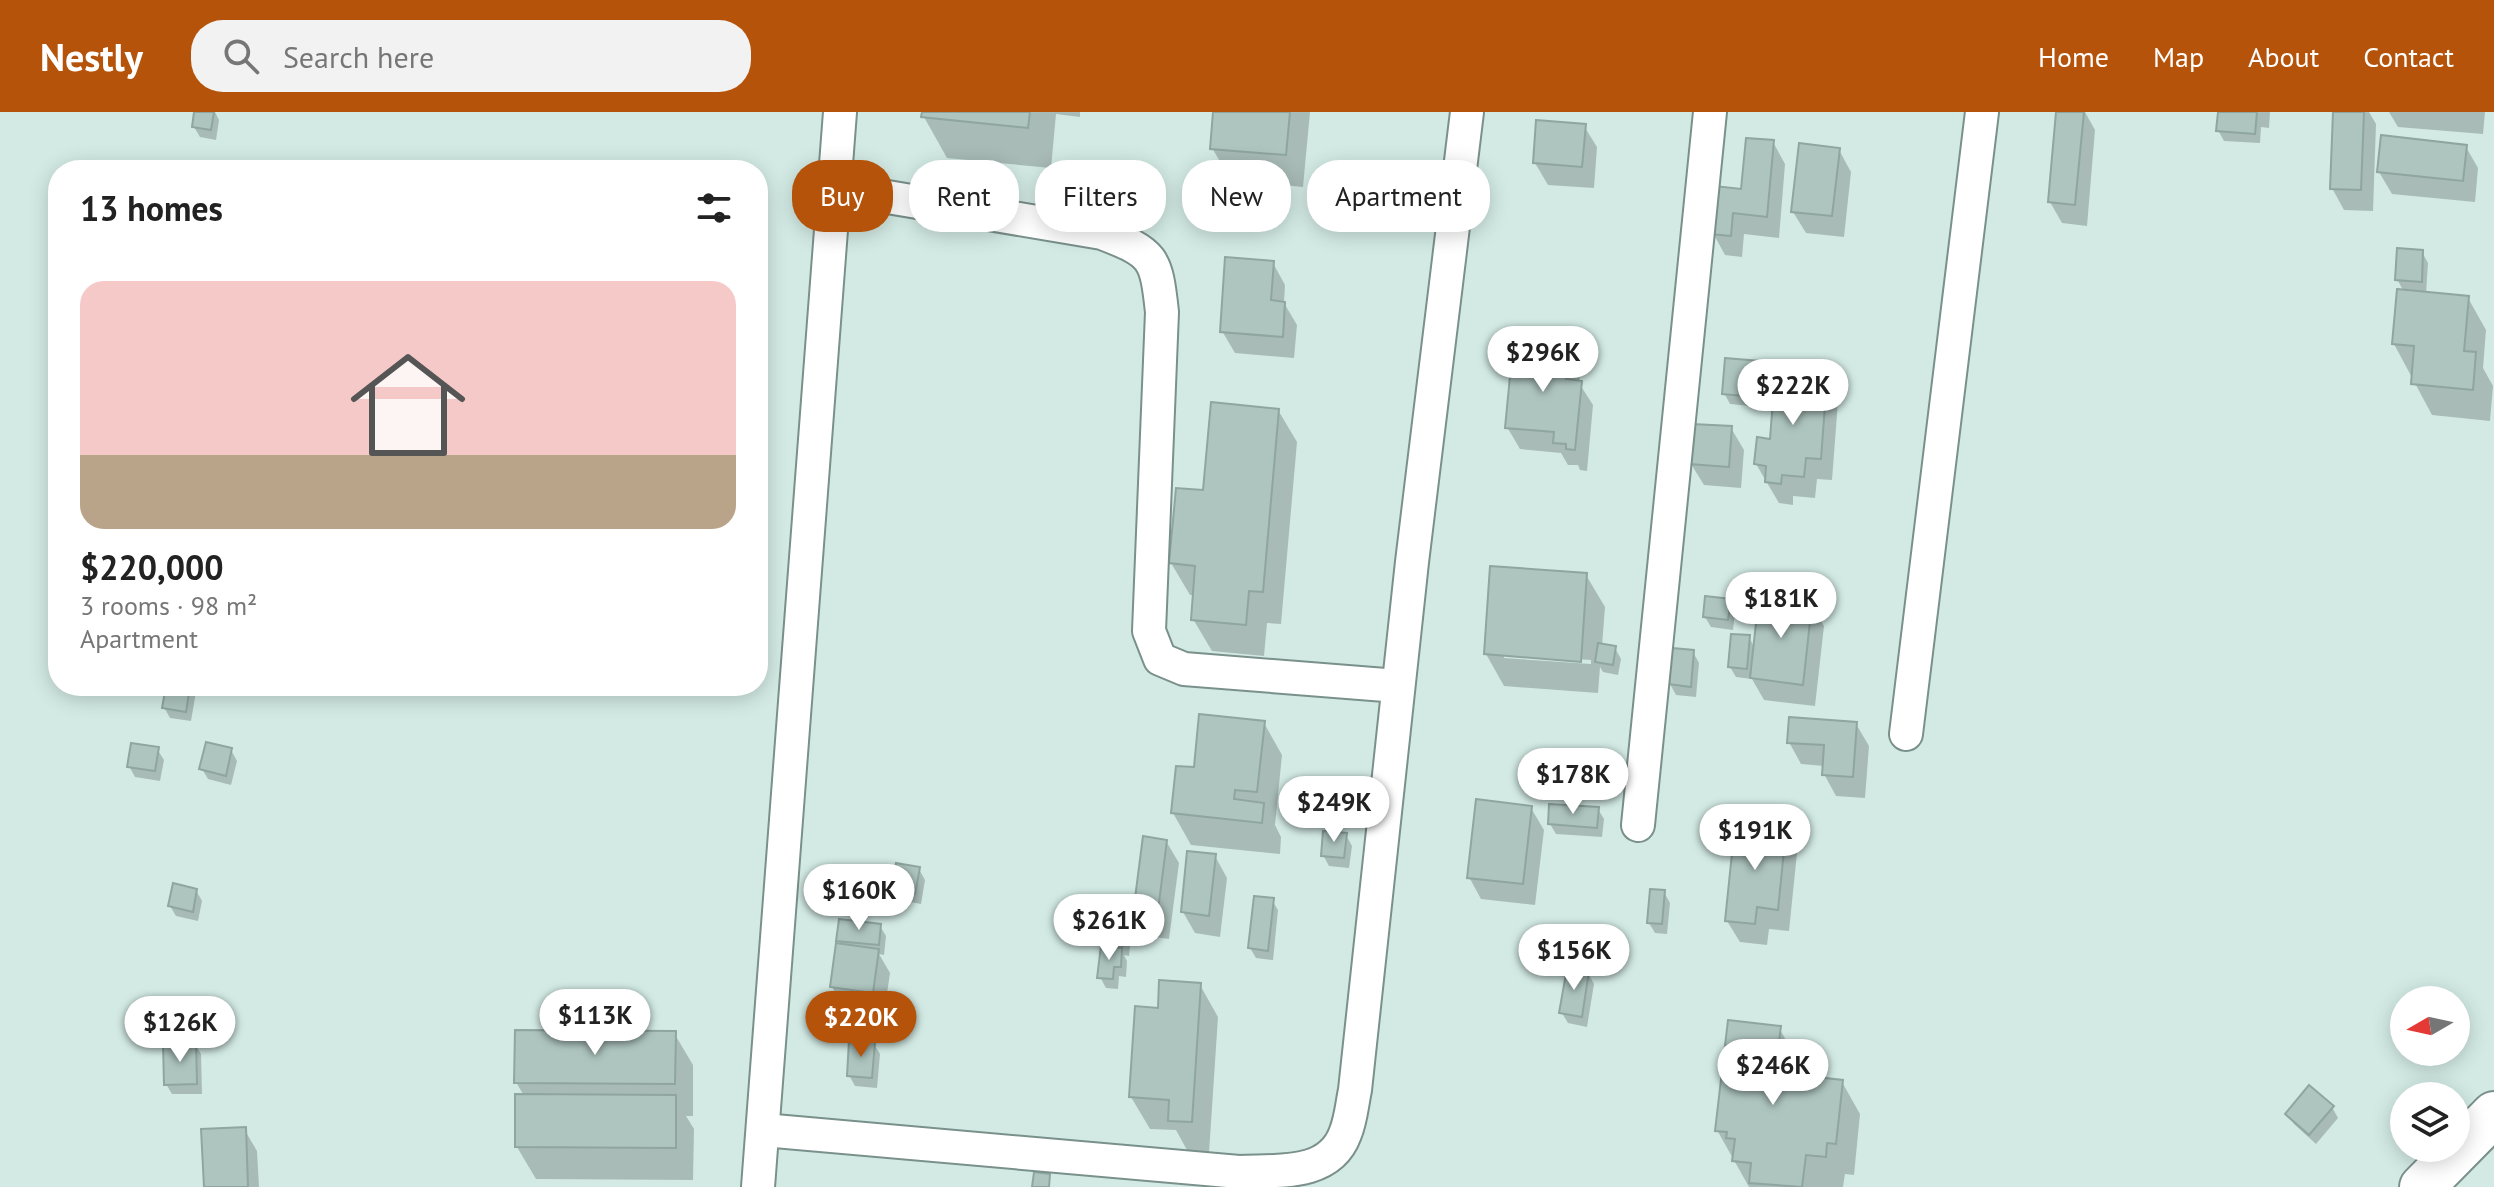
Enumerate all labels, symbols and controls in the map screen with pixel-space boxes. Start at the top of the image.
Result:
search box [191,20,751,92]
text: Nestly [40,32,143,81]
icon: search [219,34,263,78]
text: Search here [283,37,434,76]
text: Home [2038,38,2109,75]
text: Map [2153,38,2204,75]
text: About [2248,38,2319,75]
text: Contact [2363,38,2454,75]
chip: Buy [792,160,893,232]
chip: Rent [909,160,1019,232]
chip: Filters [1035,160,1166,232]
chip: New [1182,160,1291,232]
chip: Apartment [1307,160,1490,232]
text: 13 homes [80,186,223,230]
icon: filters [692,186,736,230]
pin: $296K [1487,326,1599,394]
icon: home [336,333,480,477]
text: $296K [1505,335,1581,368]
pin: $222K [1737,359,1849,427]
text: $222K [1755,368,1831,401]
text: $220,000 [80,545,224,589]
pin: $181K [1725,572,1837,640]
text: $181K [1743,581,1819,614]
text: 3 rooms · 98 m² [80,589,257,622]
text: Apartment [80,622,198,655]
pin: $178K [1517,748,1629,816]
text: $178K [1535,757,1611,790]
pin: $249K [1278,776,1390,844]
text: $249K [1296,785,1372,818]
pin: $191K [1699,804,1811,872]
text: $191K [1717,813,1793,846]
pin: $160K [803,864,915,932]
text: $160K [821,873,897,906]
pin: $261K [1053,894,1165,962]
text: $261K [1071,903,1147,936]
pin: $156K [1518,924,1630,992]
text: $156K [1536,933,1612,966]
north arrow [2390,986,2470,1066]
map controls [2390,986,2470,1162]
pin: $113K [539,989,651,1057]
pin: $220K [805,991,917,1059]
pin: $126K [124,996,236,1064]
text: $113K [557,998,633,1031]
text: $220K [823,1000,899,1033]
text: $126K [142,1005,218,1038]
pin: $246K [1717,1039,1829,1107]
text: $246K [1735,1048,1811,1081]
button: layers [2390,1082,2470,1162]

